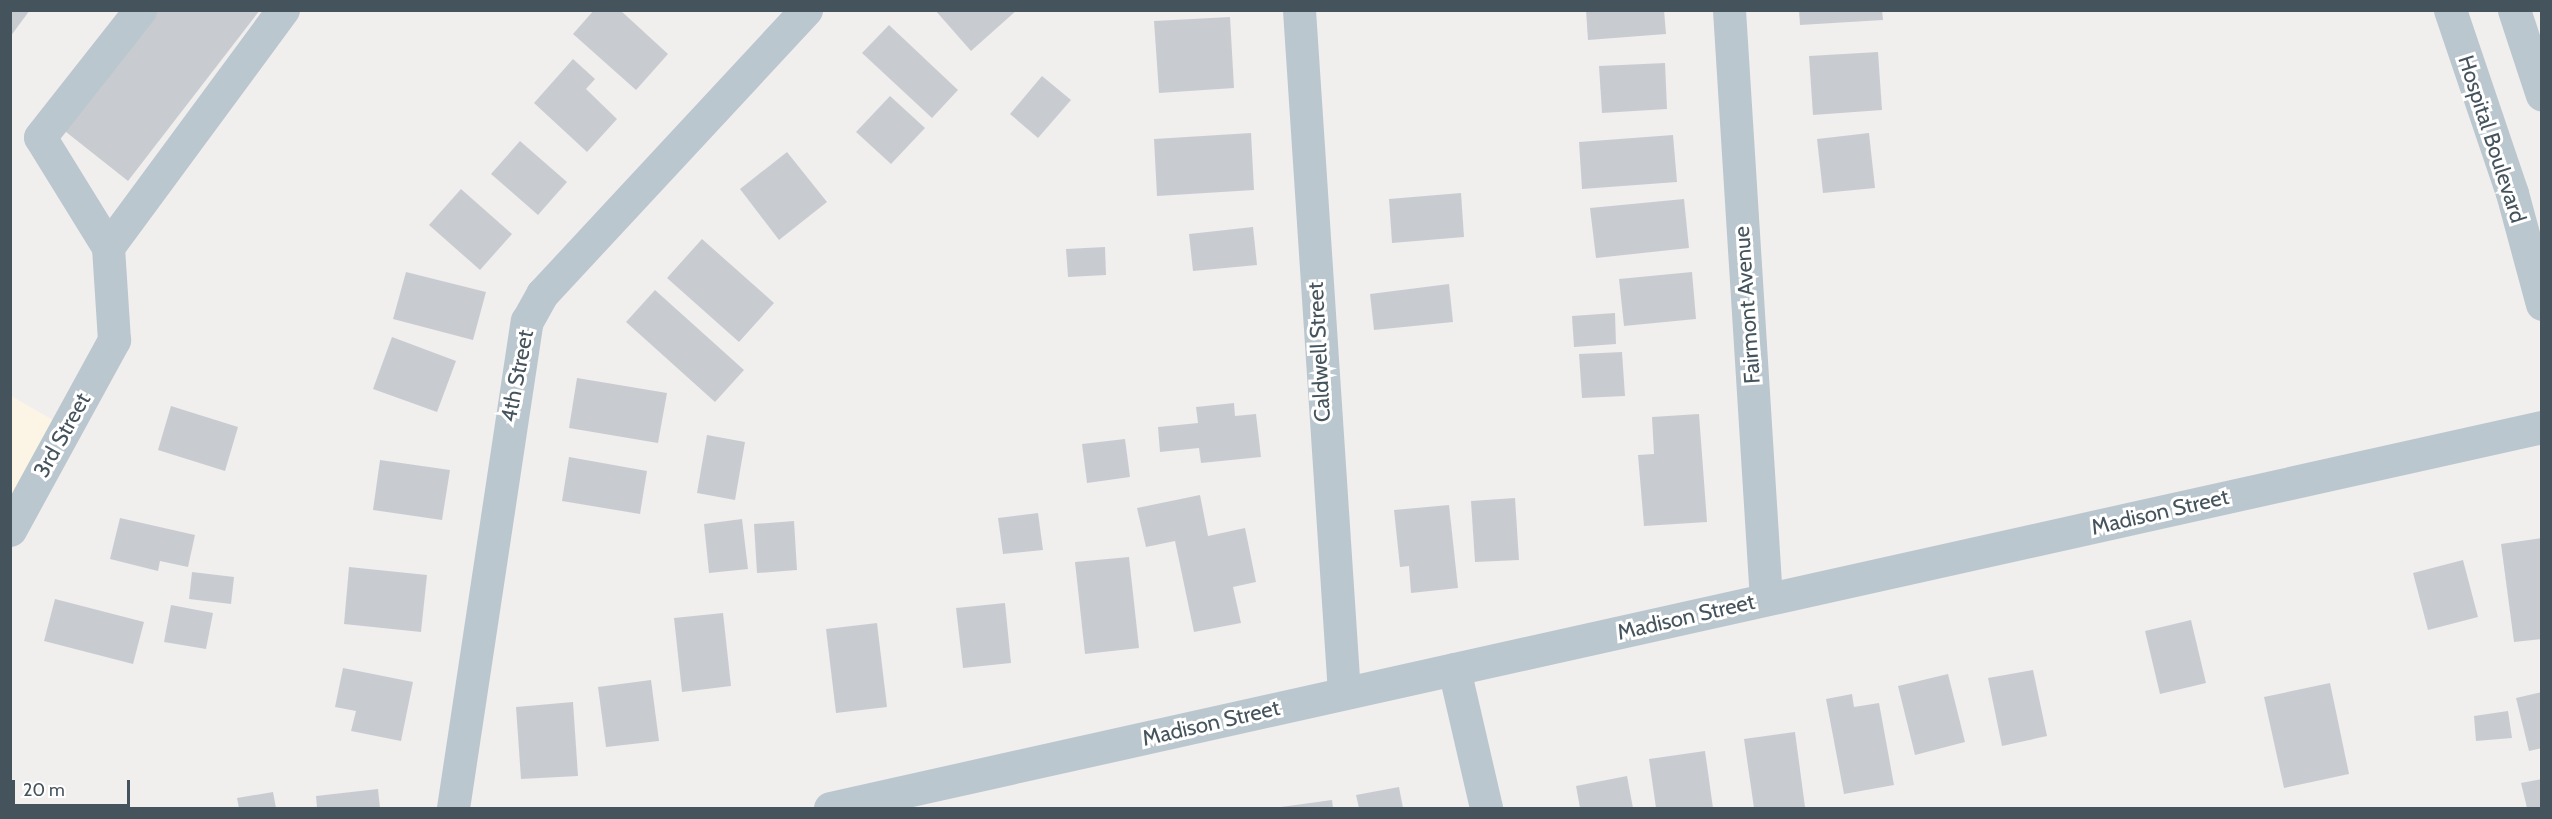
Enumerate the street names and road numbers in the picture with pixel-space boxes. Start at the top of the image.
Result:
street label: Hospital Boulevard [2452,52,2532,226]
street label: Fairmont Avenue [1728,225,1766,385]
street label: Caldwell Street [1302,281,1336,423]
street label: 4th Street [495,328,539,424]
street label: 3rd Street [28,388,96,482]
street label: Madison Street [2089,483,2231,541]
street label: Madison Street [1615,588,1757,646]
street label: Madison Street [1140,694,1282,752]

